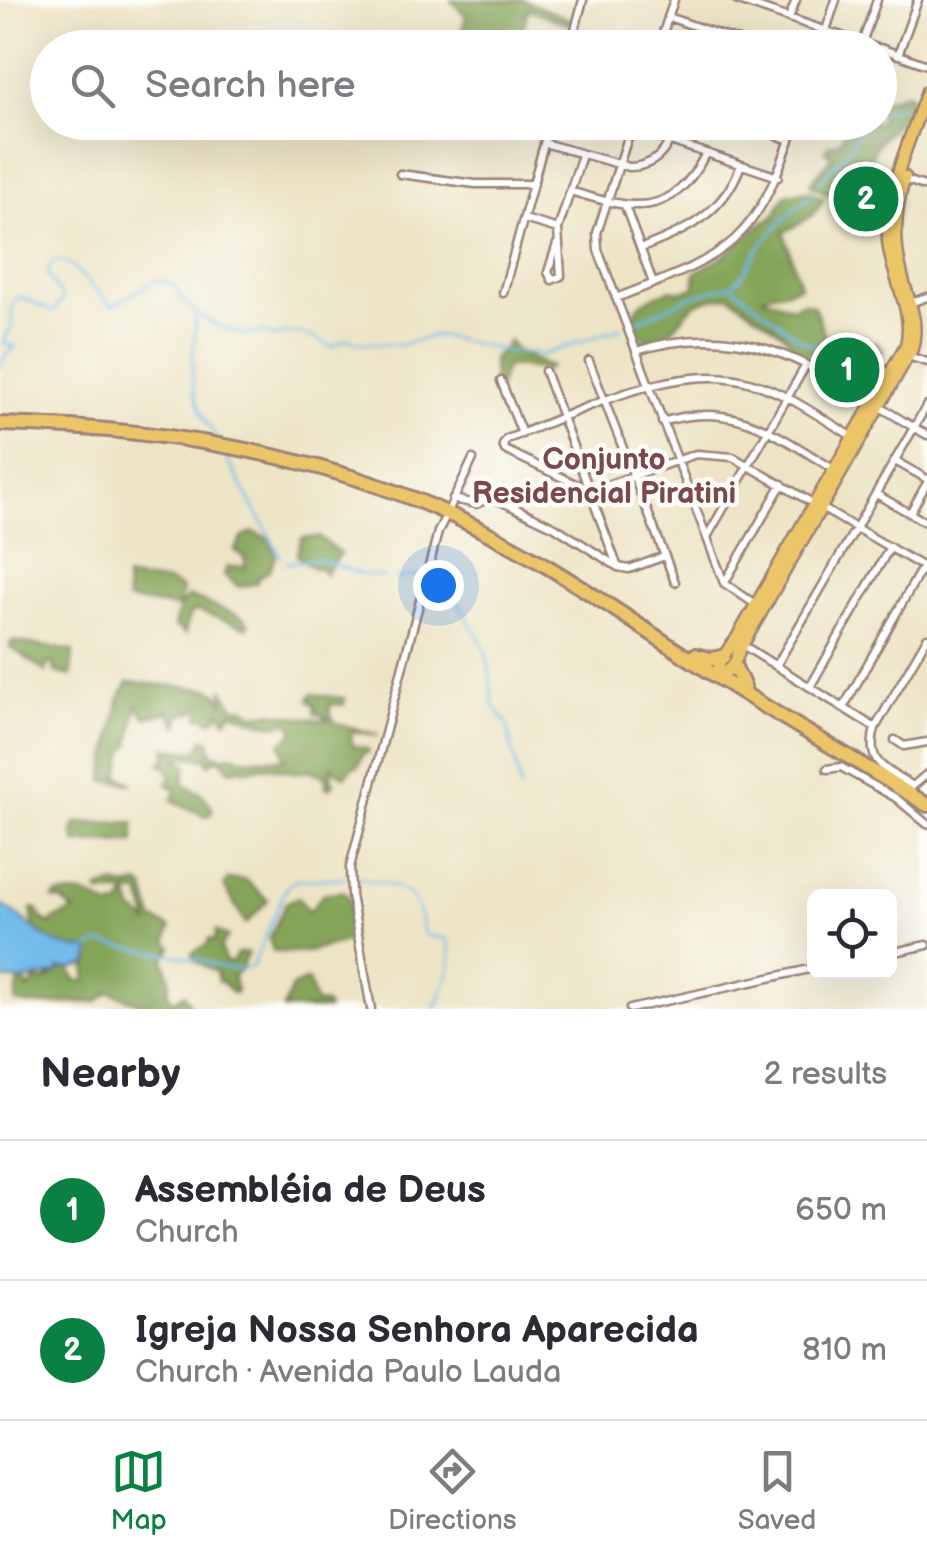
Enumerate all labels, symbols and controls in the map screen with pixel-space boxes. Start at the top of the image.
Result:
search box [30,30,897,140]
icon: search [65,58,120,113]
text: Search here [145,63,356,108]
pin: 2 [834,162,898,236]
pin: 1 [814,332,880,408]
district label: Conjunto Residencial Piratini [472,442,736,512]
your location [413,560,464,611]
map controls [807,889,897,979]
button: locate [807,889,897,979]
text: Nearby [40,1049,180,1100]
text: 2 results [763,1055,887,1094]
text: Assembléia de Deus [135,1168,486,1213]
text: 1 [66,1191,79,1230]
text: 650 m [795,1191,887,1230]
text: Church [135,1213,239,1252]
text: Igreja Nossa Senhora Aparecida [135,1308,699,1353]
text: 2 [63,1331,82,1370]
text: 810 m [802,1331,887,1370]
text: Church · Avenida Paulo Lauda [135,1353,561,1392]
tab: Map [111,1444,167,1537]
tab: Directions [388,1444,517,1537]
tab: Saved [738,1444,816,1537]

